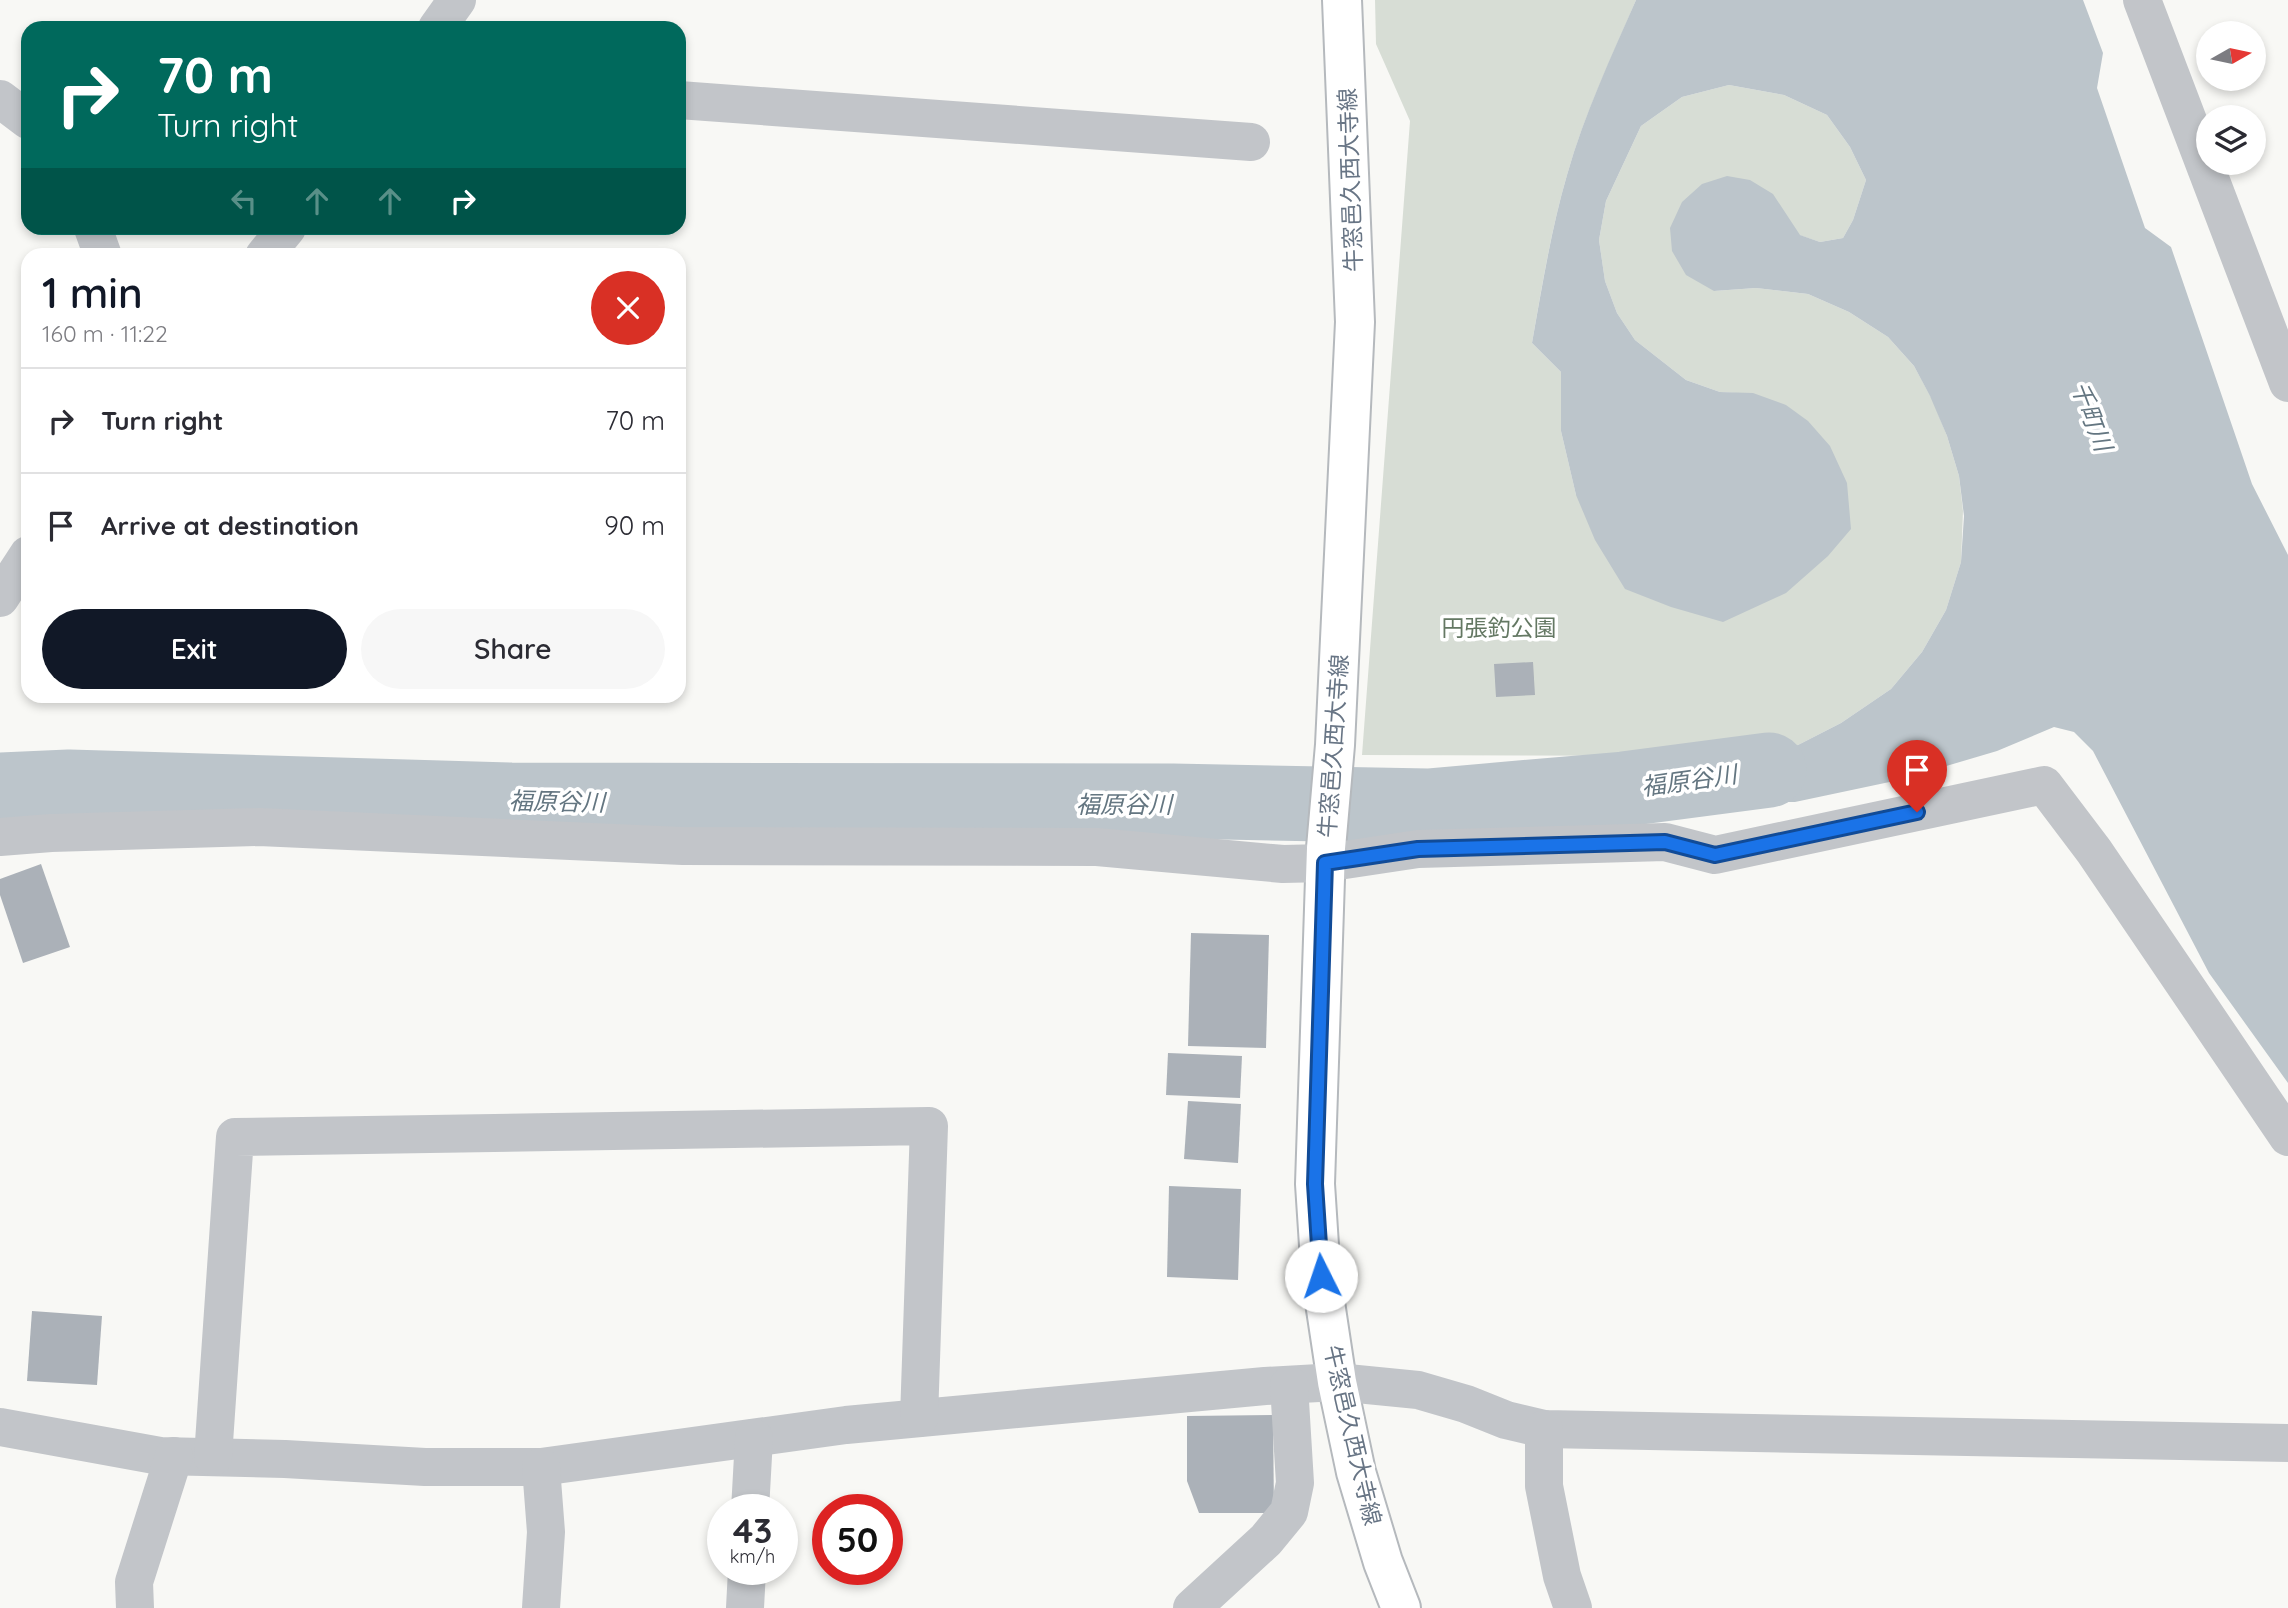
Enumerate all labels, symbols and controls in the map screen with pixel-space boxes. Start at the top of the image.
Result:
north arrow [2196,21,2266,91]
map controls [2196,21,2266,175]
text: 70 m [157,44,273,105]
icon: right [42,49,133,140]
street label: 牛窓邑久西大寺線 [1332,88,1368,272]
text: Turn right [157,105,298,145]
button: layers [2196,105,2266,175]
icon: left [225,182,263,220]
icon: ahead [298,182,336,220]
icon: ahead [371,182,409,220]
icon: right [444,182,482,220]
text: 1 min [42,266,143,319]
button: close [591,271,665,345]
text: 160 m · 11:22 [42,319,168,348]
water label: 千町川 [2065,377,2120,458]
icon: right [42,402,80,440]
text: Turn right [101,404,223,437]
text: 70 m [605,404,665,437]
icon: arrive [42,507,80,545]
text: Arrive at destination [101,509,359,542]
text: 90 m [604,509,665,542]
button: Exit [42,609,347,689]
button: Share [361,609,665,689]
park label: 円張釣公園 [1442,613,1557,642]
street label: 牛窓邑久西大寺線 [1312,653,1354,839]
pin [1887,740,1947,812]
icon: arrive [1898,751,1936,789]
water label: 福原谷川 [1639,758,1742,802]
water label: 福原谷川 [509,785,608,817]
water label: 福原谷川 [1076,789,1175,819]
position arrow [1284,1239,1358,1313]
street label: 牛窓邑久西大寺線 [1318,1342,1388,1528]
speed limit sign: 50 [812,1494,903,1585]
text: 43 [733,1508,772,1552]
text: km/h [730,1545,775,1568]

